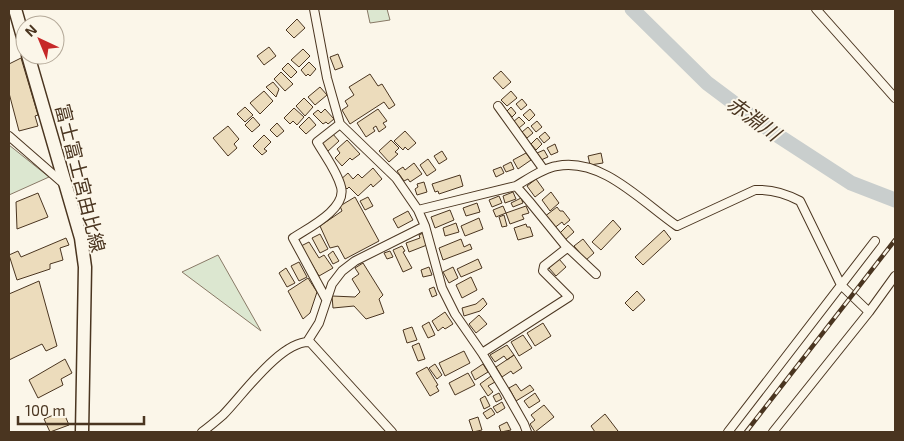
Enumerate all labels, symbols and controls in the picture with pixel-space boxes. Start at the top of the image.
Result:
north arrow [15,15,65,65]
text: N [21,21,40,40]
water label: 赤淵川 [723,91,787,147]
street label: 富士富士宮由比線 [51,101,111,255]
scale bar [18,394,144,426]
text: 100 m [25,401,66,419]

